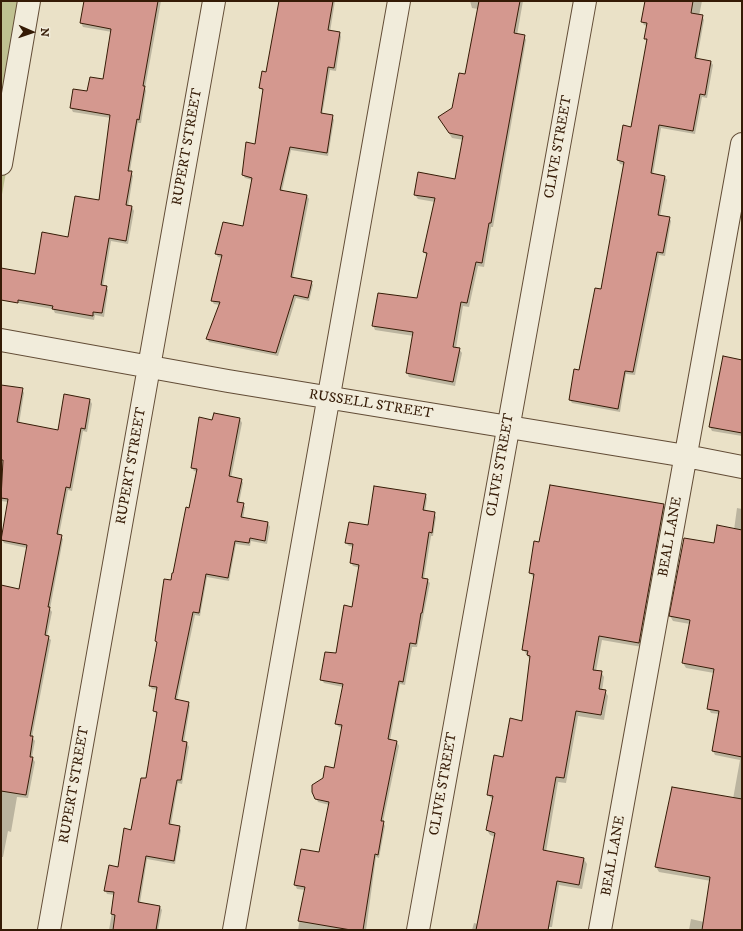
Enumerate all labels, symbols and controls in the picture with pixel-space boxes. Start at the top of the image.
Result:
north arrow [12,12,52,52]
text: N [37,28,51,37]
street label: RUPERT STREET [169,87,207,207]
street label: CLIVE STREET [542,94,576,200]
street label: RUSSELL STREET [308,387,434,423]
street label: RUPERT STREET [113,406,151,526]
street label: CLIVE STREET [484,412,518,518]
street label: BEAL LANE [656,495,686,579]
street label: RUPERT STREET [56,725,94,845]
street label: CLIVE STREET [427,731,461,837]
street label: BEAL LANE [599,814,629,898]

